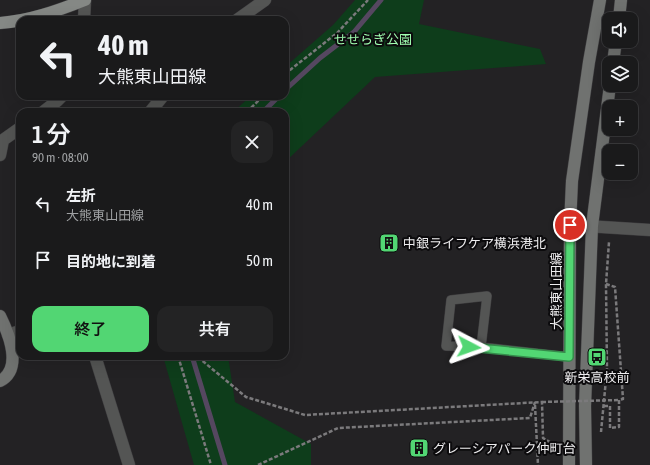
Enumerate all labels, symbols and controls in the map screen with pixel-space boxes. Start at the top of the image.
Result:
map controls [602,12,638,180]
button: sound [602,12,638,48]
text: 40 m [98,29,148,61]
icon: left [32,32,84,84]
park label: せせらぎ公園 [334,32,412,47]
button: layers [602,56,638,92]
text: 大熊東山田線 [98,66,206,87]
button: + [602,100,638,136]
text: 1 分 [32,121,71,148]
button: close [231,121,273,163]
button: − [602,144,638,180]
text: 90 m · 08:00 [32,150,89,165]
text: 左折 [66,187,96,204]
icon: left [32,193,54,215]
text: 40 m [246,196,273,213]
text: 大熊東山田線 [66,208,144,223]
pin [553,208,587,242]
icon: arrive [559,214,581,236]
building icon: 中銀ライフケア横浜港北 [378,232,400,254]
place label: 中銀ライフケア横浜港北 [403,236,546,251]
icon: arrive [32,249,54,271]
text: 50 m [246,252,273,269]
street label: 大熊東山田線 [549,252,564,330]
text: 目的地に到着 [66,253,156,270]
button: 終了 [32,306,149,352]
button: 共有 [157,306,273,352]
position arrow [448,326,490,368]
bus stop icon: 新栄高校前 [586,346,608,368]
place label: 新栄高校前 [564,370,630,385]
building icon: グレーシアパーク仲町台 [408,437,430,459]
place label: グレーシアパーク仲町台 [433,441,575,456]

